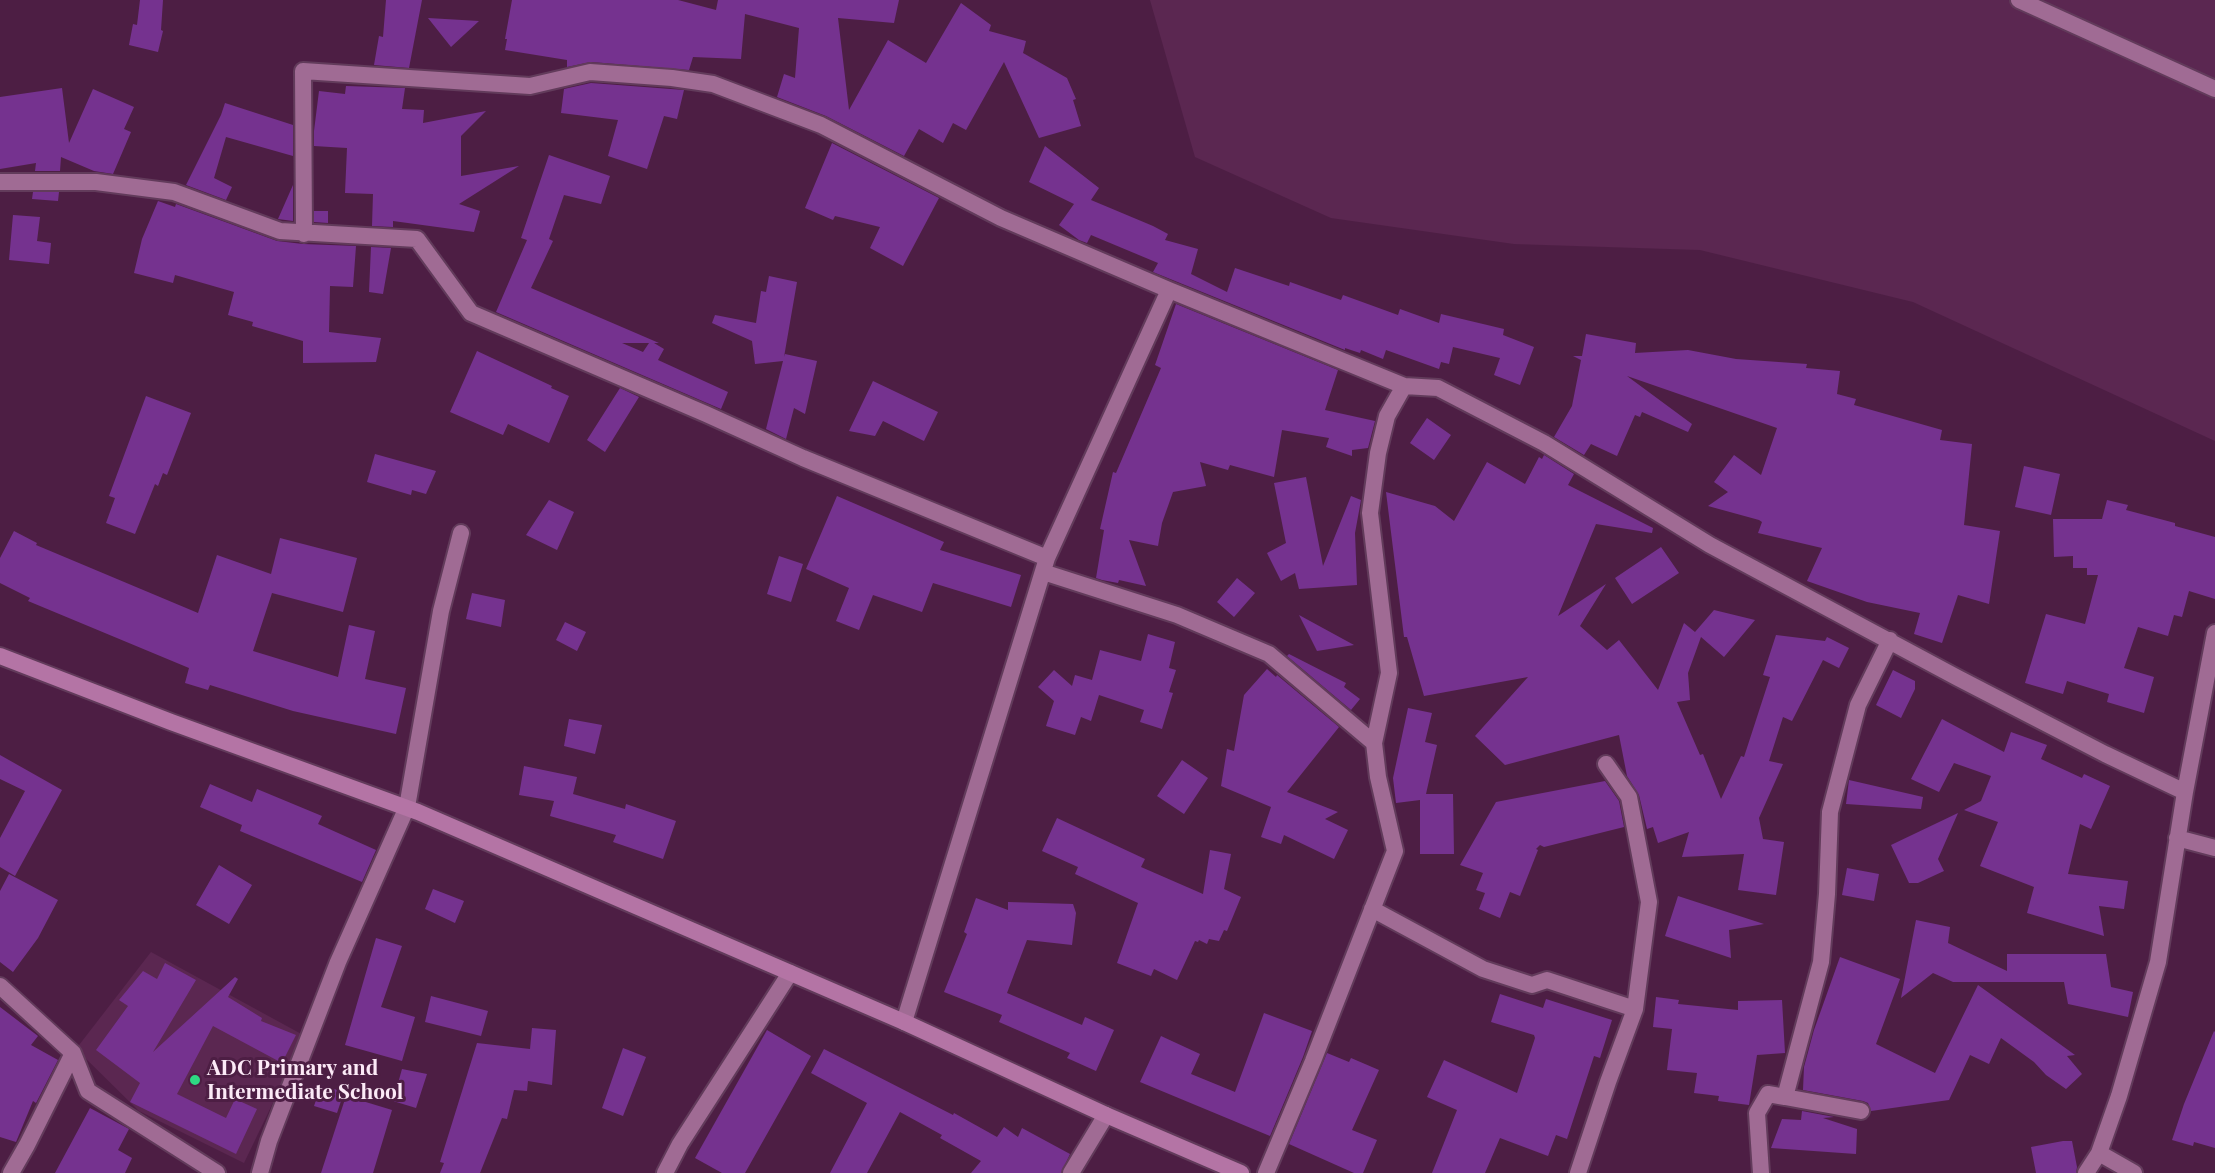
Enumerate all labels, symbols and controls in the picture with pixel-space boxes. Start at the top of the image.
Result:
place label: ADC Primary and Intermediate School [207,1055,403,1105]
marker: ADC Primary and Intermediate School [188,1073,202,1087]

